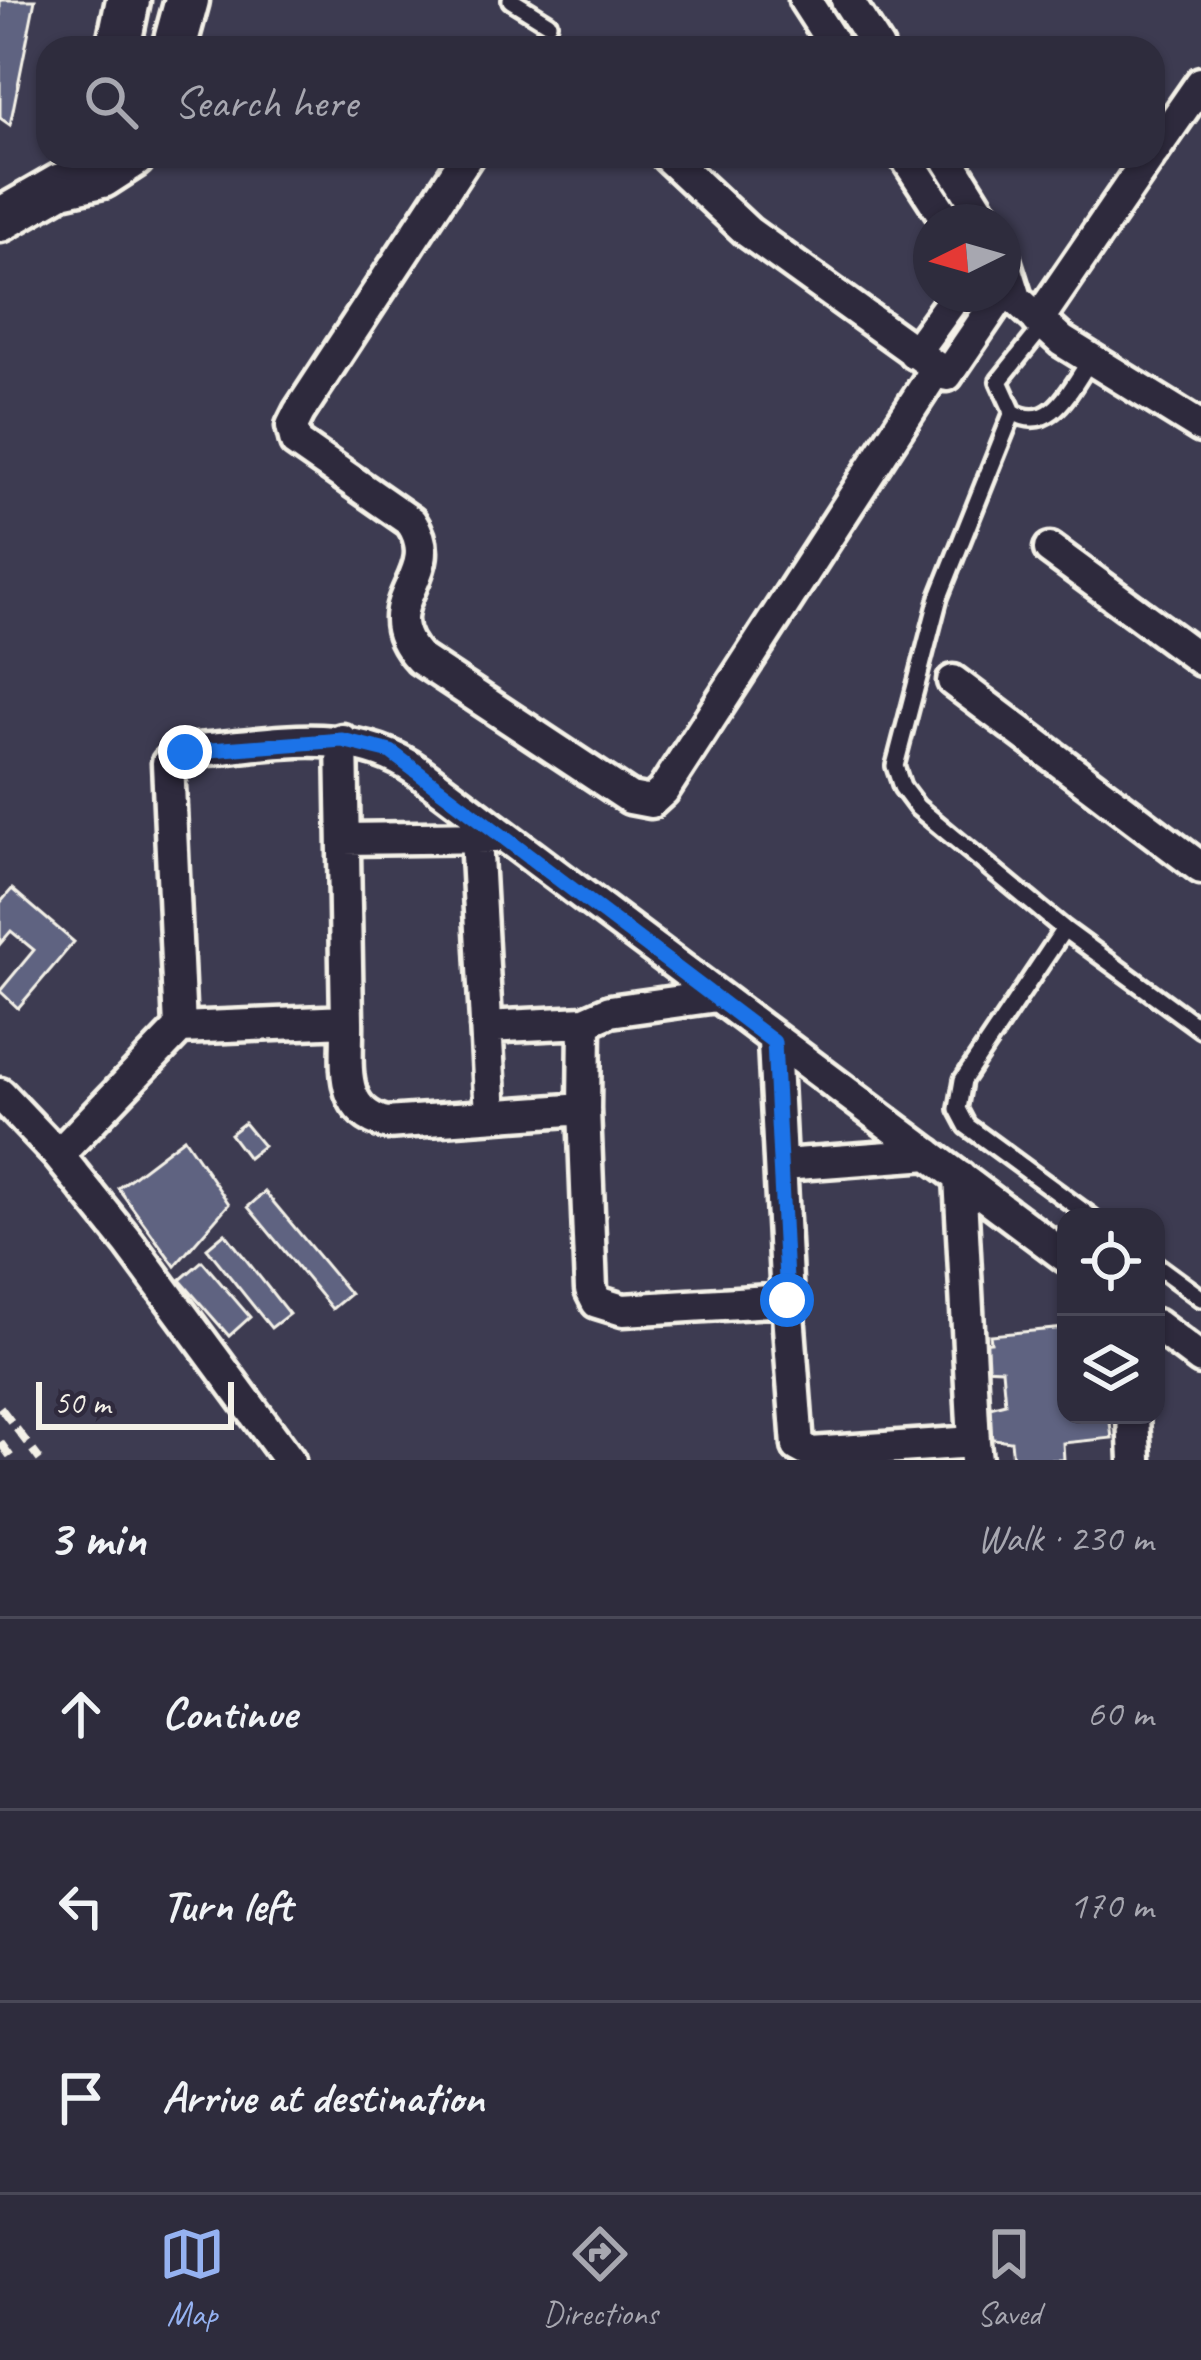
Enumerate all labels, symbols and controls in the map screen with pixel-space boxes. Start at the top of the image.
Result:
search box [36,36,1165,168]
icon: search [78,69,144,135]
text: Search here [174,74,357,131]
north arrow [913,204,1021,312]
route end [158,725,212,779]
map controls [1057,1208,1165,1424]
button: locate [1057,1208,1165,1316]
route start [760,1273,814,1327]
button: layers [1057,1316,1165,1424]
scale bar [36,1376,234,1429]
text: 50 m [54,1382,110,1424]
text: 3 min [48,1506,146,1570]
text: Walk · 230 m [977,1514,1153,1563]
icon: ahead [48,1681,114,1747]
text: Continue [162,1685,296,1742]
text: 60 m [1087,1689,1153,1738]
icon: left [48,1873,114,1939]
text: Turn left [162,1877,292,1934]
text: 170 m [1069,1881,1153,1930]
icon: arrive [48,2065,114,2131]
text: Arrive at destination [162,2069,484,2126]
tab: Map [159,2221,225,2335]
tab: Directions [543,2221,658,2335]
tab: Saved [976,2221,1042,2335]

